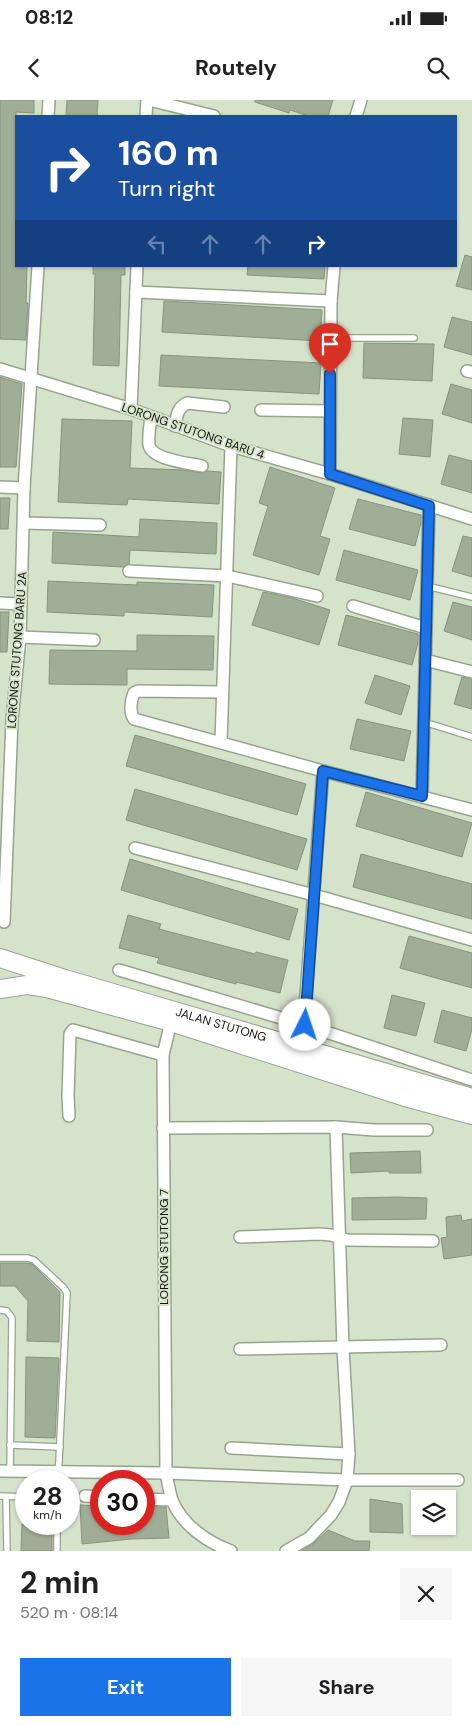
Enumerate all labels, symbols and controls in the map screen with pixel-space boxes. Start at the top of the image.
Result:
text: 08:12 [25,5,73,30]
text: Routely [195,53,277,82]
icon: back [20,54,48,82]
icon: search [424,54,452,82]
text: 160 m [118,130,219,176]
icon: right [35,135,100,200]
text: Turn right [118,174,215,203]
icon: left [143,230,171,258]
icon: ahead [196,230,224,258]
icon: ahead [249,230,277,258]
icon: right [302,230,330,258]
pin [309,323,351,374]
icon: arrive [316,330,344,358]
street label: LORONG STUTONG BARU 4 [120,399,266,463]
street label: LORONG STUTONG BARU 2A [4,571,30,729]
position arrow [278,998,330,1050]
street label: JALAN STUTONG [174,1004,268,1045]
street label: LORONG STUTONG 7 [156,1189,172,1305]
speed limit sign: 30 [90,1470,155,1535]
text: 28 [32,1480,63,1513]
map controls [411,1490,456,1535]
button: layers [411,1490,456,1535]
text: km/h [33,1507,62,1523]
text: 2 min [20,1563,99,1602]
button: close [400,1568,452,1620]
text: 520 m · 08:14 [20,1602,118,1623]
button: Exit [20,1658,231,1716]
button: Share [241,1658,452,1716]

